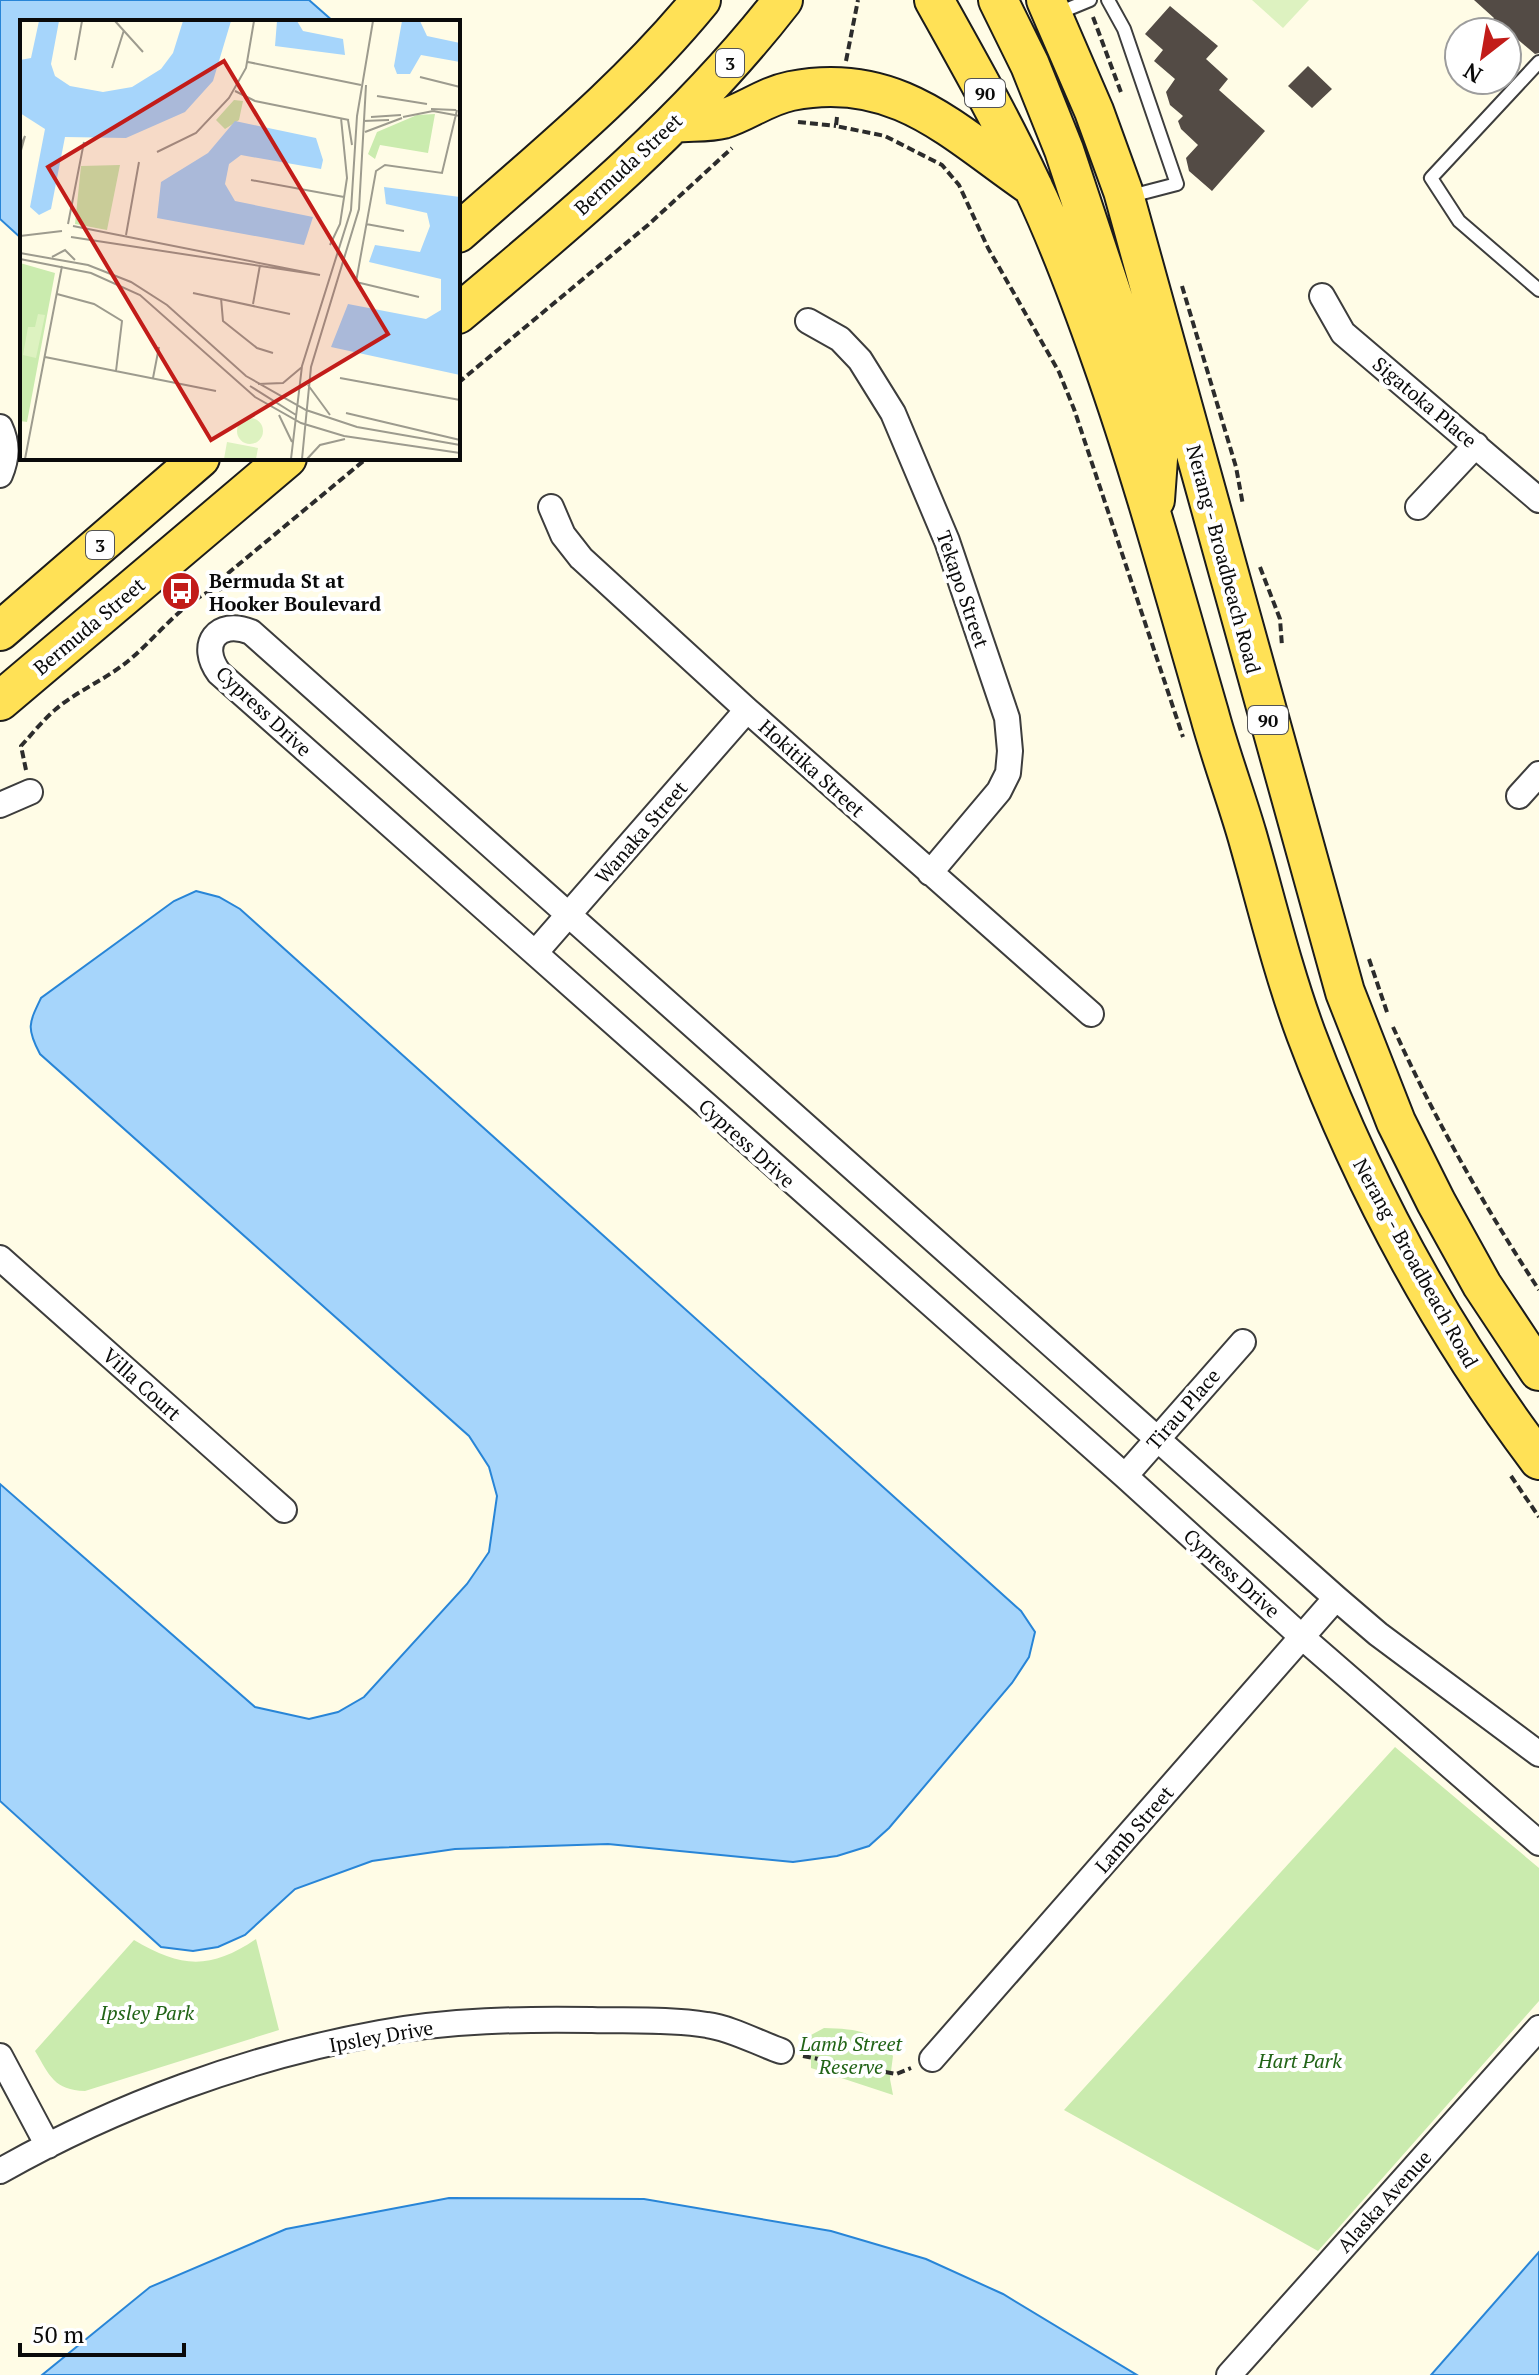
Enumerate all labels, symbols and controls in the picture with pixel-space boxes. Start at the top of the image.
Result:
north arrow [1443,16,1523,96]
inset map [20,20,460,460]
road number: 3 [716,49,744,77]
text: N [1458,57,1487,90]
road number: 90 [965,79,1005,107]
street label: Bermuda Street [568,107,688,221]
street label: Sigatoka Place [1367,350,1483,454]
street label: Nerang - Broadbeach Road [1181,442,1267,676]
street label: Tekapo Street [930,527,996,652]
road number: 3 [86,531,114,559]
place label: Bermuda St at Hooker Boulevard [209,567,381,617]
bus stop icon: Bermuda St at Hooker Boulevard [160,570,202,612]
street label: Bermuda Street [27,571,151,681]
street label: Cypress Drive [210,660,318,762]
road number: 90 [1248,706,1288,734]
street label: Hokitika Street [753,713,871,823]
street label: Wanaka Street [589,774,694,889]
street label: Cypress Drive [693,1092,801,1194]
street label: Nerang - Broadbeach Road [1347,1154,1485,1372]
street label: Villa Court [97,1342,187,1427]
street label: Tirau Place [1140,1363,1226,1455]
street label: Cypress Drive [1178,1522,1286,1624]
street label: Lamb Street [1089,1779,1180,1878]
park label: Ipsley Park [99,1999,194,2026]
street label: Ipsley Drive [327,2014,435,2058]
park label: Lamb Street Reserve [799,2030,904,2080]
park label: Hart Park [1257,2047,1342,2074]
street label: Alaska Avenue [1331,2144,1437,2258]
scale bar [20,2307,184,2357]
text: 50 m [32,2318,84,2350]

